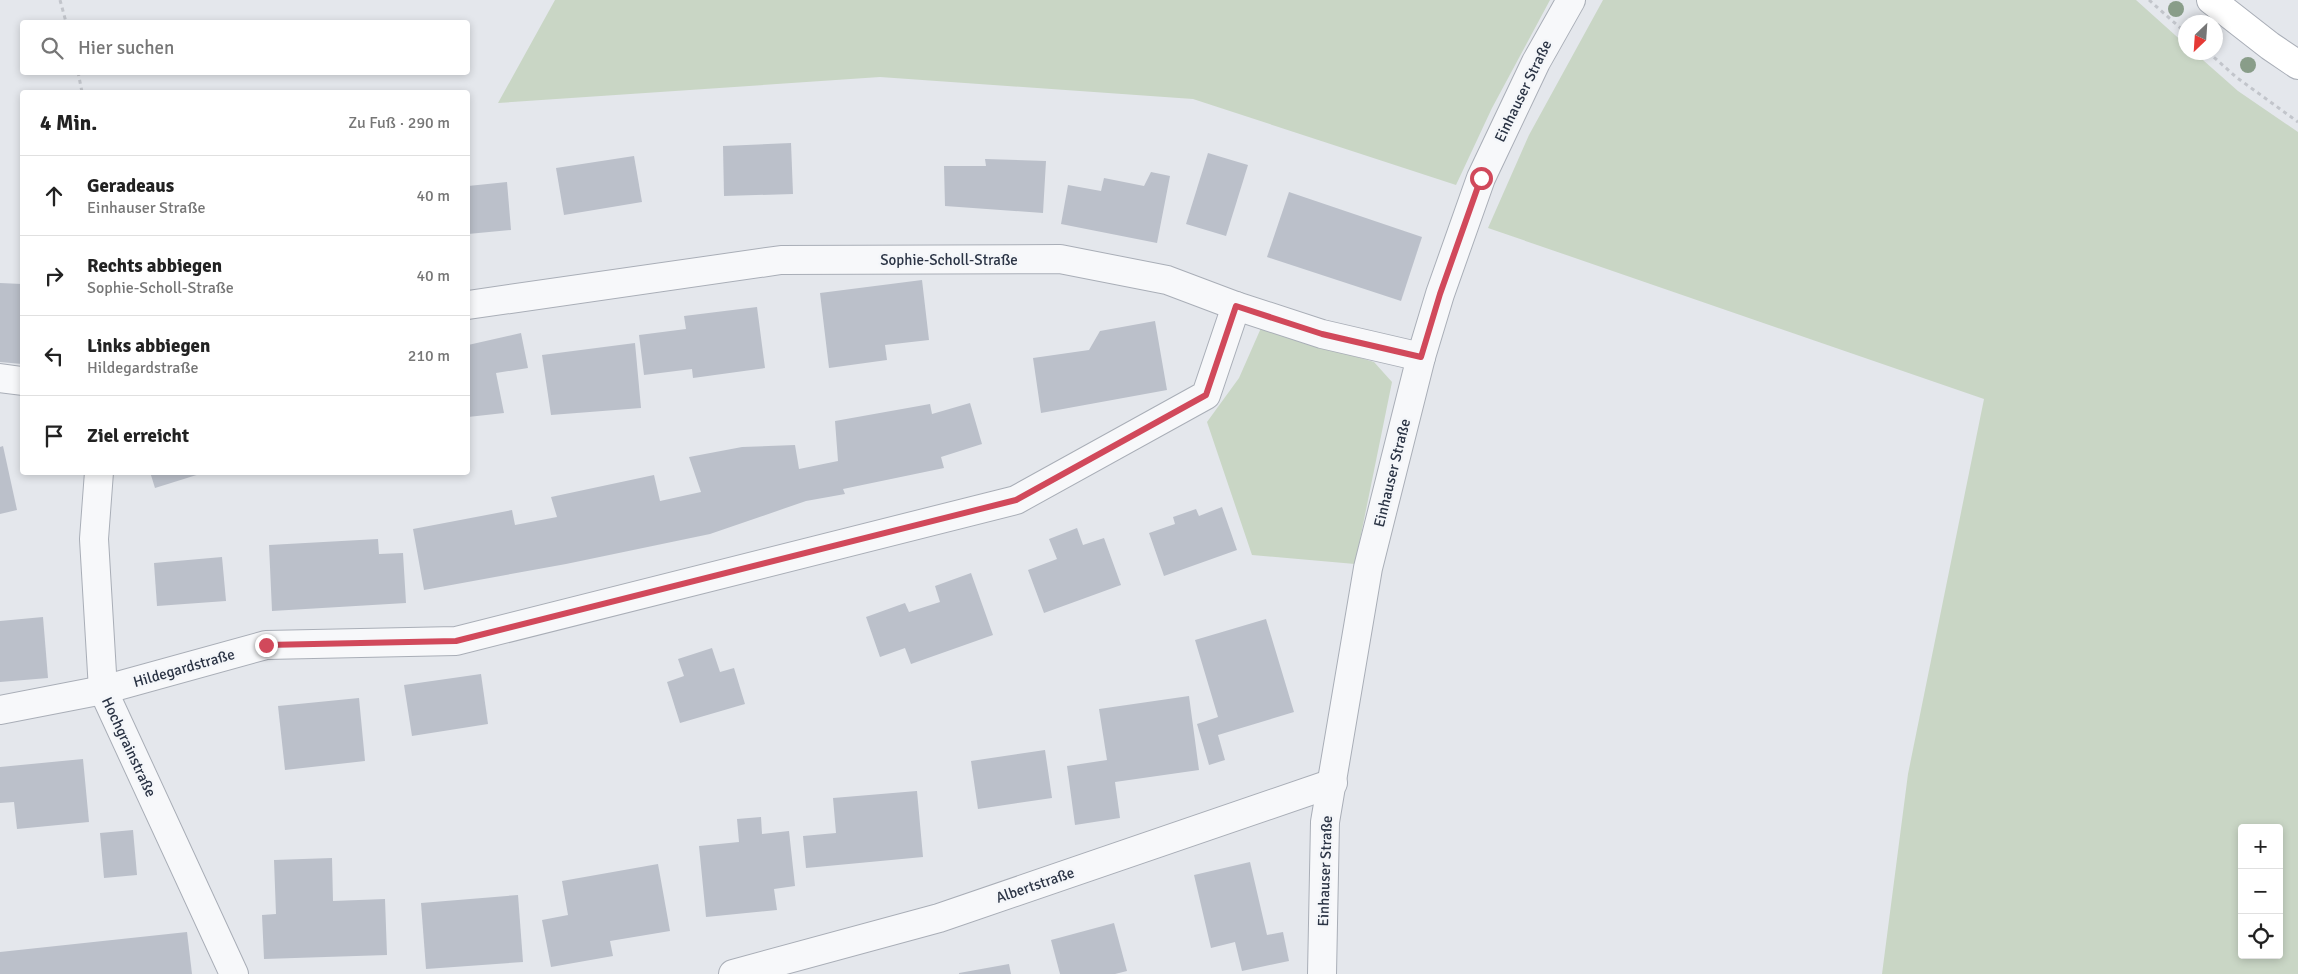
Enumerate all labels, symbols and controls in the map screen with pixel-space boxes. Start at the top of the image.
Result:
north arrow [2178,15,2223,60]
search box [20,20,470,75]
icon: search [38,34,66,62]
text: Hier suchen [78,36,174,60]
street label: Einhauser Straße [1491,37,1555,145]
text: 4 Min. [40,110,97,136]
text: Zu Fuß · 290 m [348,113,450,133]
route start [1470,167,1493,190]
text: Geradeaus [87,174,174,198]
icon: ahead [40,182,68,210]
text: 40 m [416,186,450,206]
text: Einhauser Straße [87,198,206,218]
street label: Sophie-Scholl-Straße [880,251,1018,269]
text: Rechts abbiegen [87,254,222,278]
icon: right [40,262,68,290]
text: 40 m [416,266,450,286]
text: Sophie-Scholl-Straße [87,278,234,298]
text: Links abbiegen [87,334,210,358]
icon: left [40,342,68,370]
text: 210 m [408,346,450,366]
text: Hildegardstraße [87,358,199,378]
street label: Einhauser Straße [1370,417,1414,529]
icon: arrive [40,422,68,450]
text: Ziel erreicht [87,424,189,448]
route end [255,634,278,657]
street label: Hildegardstraße [131,645,237,691]
street label: Hochgrainstraße [98,694,160,800]
street label: Einhauser Straße [1314,815,1336,927]
map controls [2238,824,2283,959]
button: + [2238,824,2283,869]
street label: Albertstraße [993,863,1077,907]
button: − [2238,869,2283,914]
button: locate [2238,914,2283,959]

